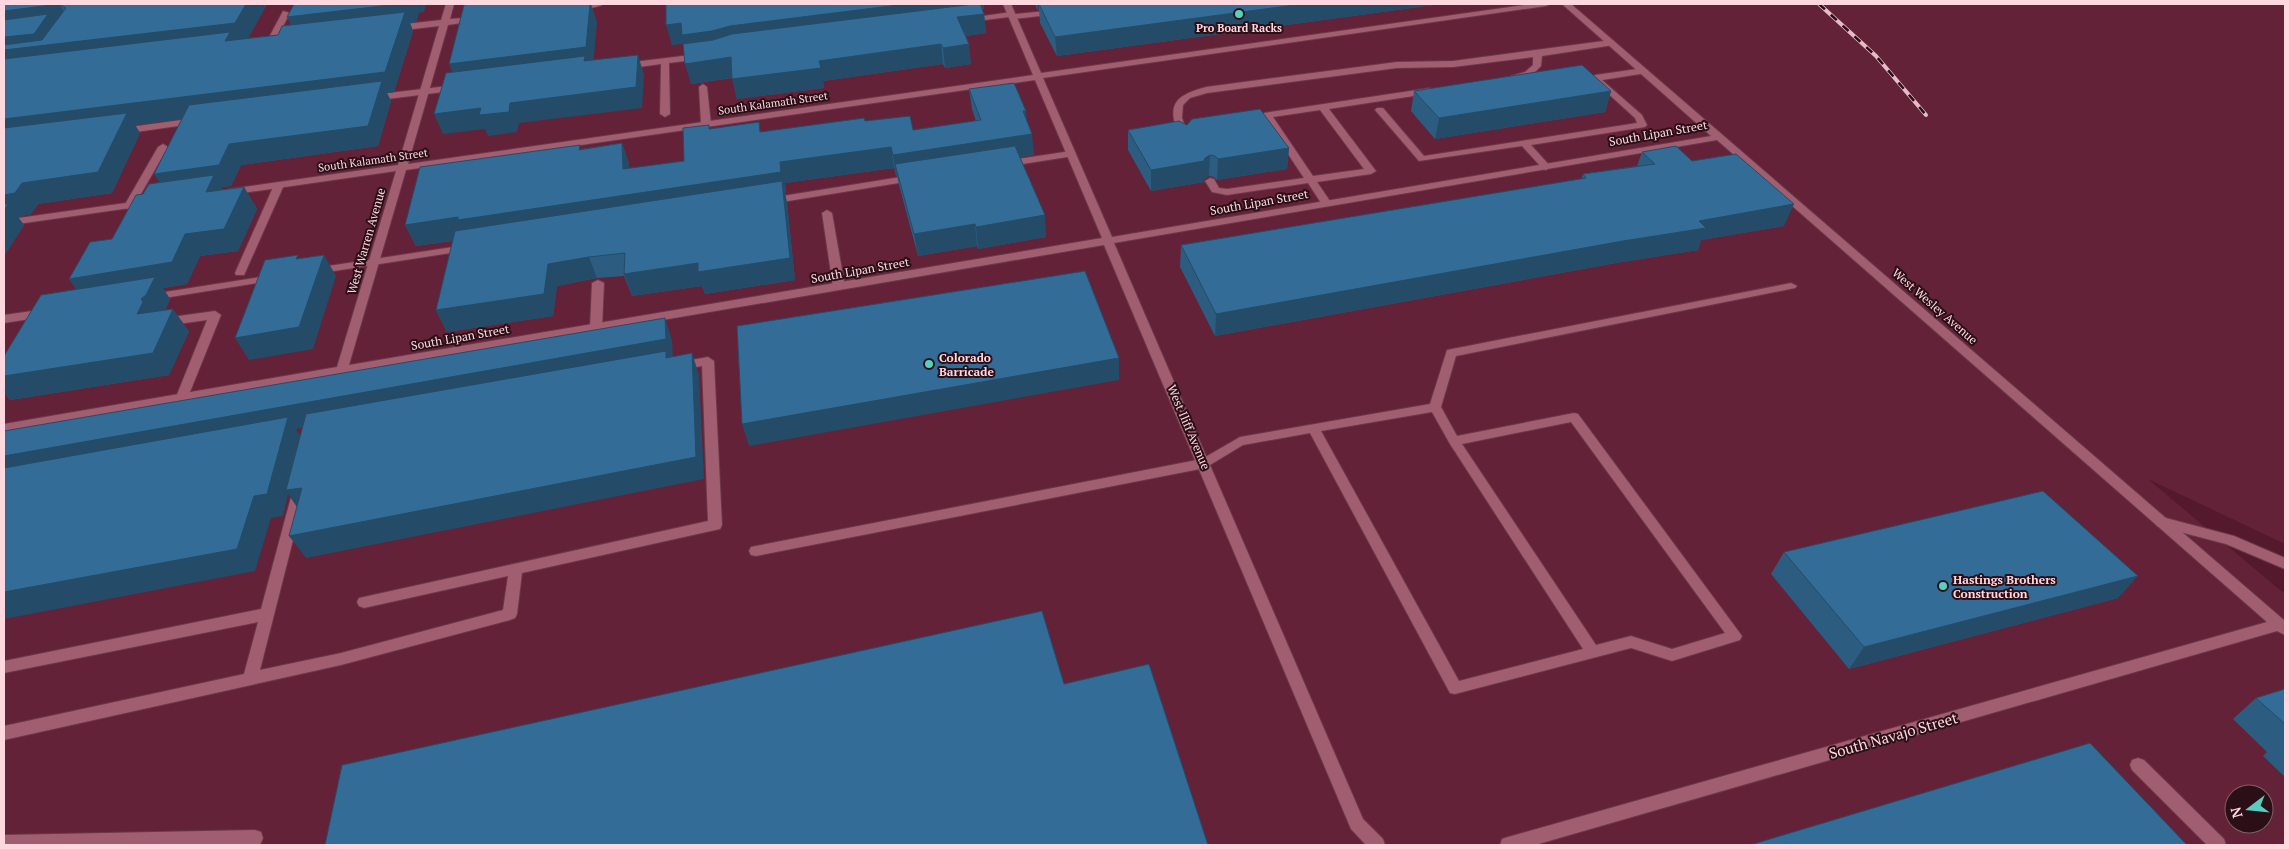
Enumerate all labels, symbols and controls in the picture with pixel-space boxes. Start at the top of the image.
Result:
marker: Pro Board Racks [1233,8,1245,20]
place label: Pro Board Racks [1196,21,1282,35]
street label: South Kalamath Street [717,88,829,118]
street label: South Lipan Street [1608,117,1709,149]
street label: South Kalamath Street [317,145,429,175]
street label: West Warren Avenue [344,186,388,296]
street label: South Lipan Street [1209,186,1310,218]
street label: South Lipan Street [810,254,911,286]
street label: West Wesley Avenue [1889,265,1981,347]
street label: South Lipan Street [410,321,511,353]
place label: Colorado Barricade [939,350,994,379]
marker: Colorado Barricade [923,358,935,370]
street label: West Iliff Avenue [1164,382,1214,472]
place label: Hastings Brothers Construction [1953,572,2056,601]
marker: Hastings Brothers Construction [1937,580,1949,592]
street label: South Navajo Street [1826,707,1960,763]
north arrow [2224,784,2274,834]
text: N [2225,805,2247,820]

